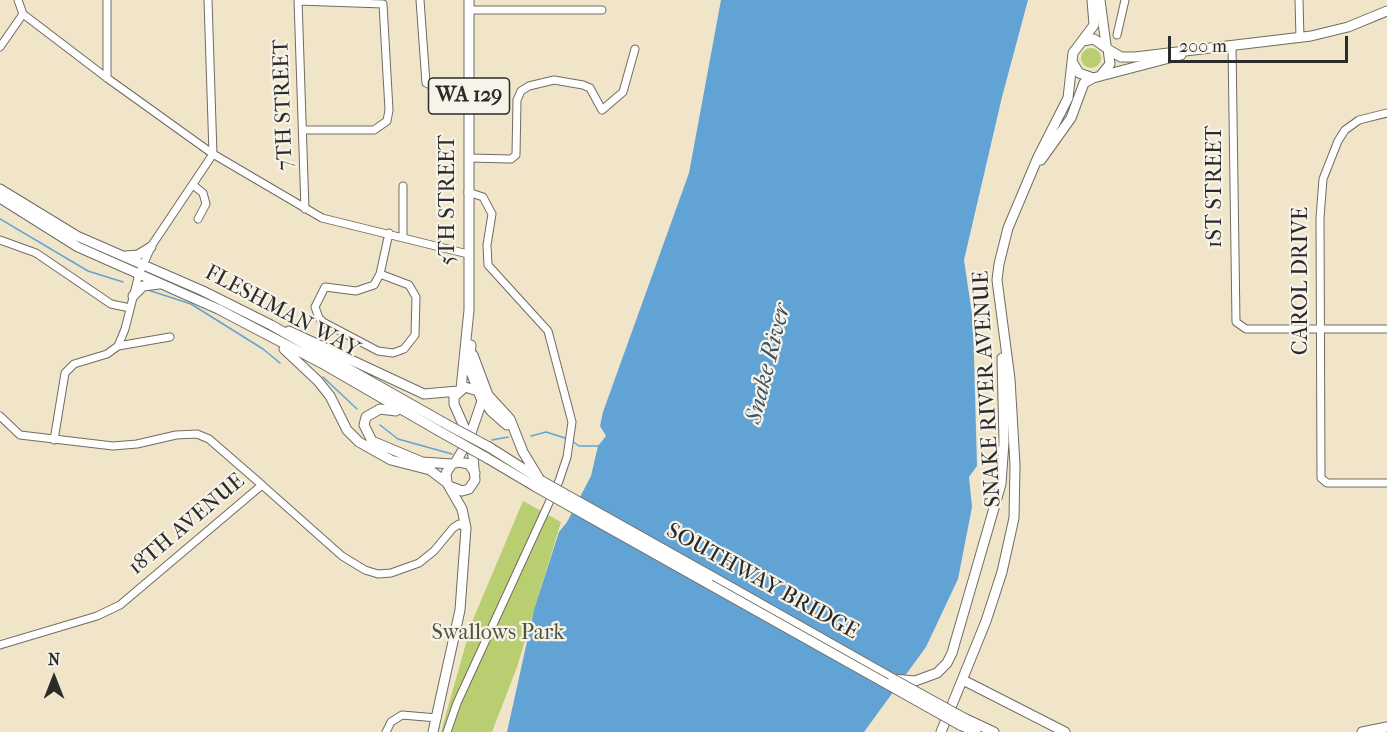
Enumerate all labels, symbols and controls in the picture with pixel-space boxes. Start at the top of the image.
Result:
scale bar [1171,24,1351,62]
text: 200 m [1179,36,1227,57]
street label: 7TH STREET [269,39,299,171]
road number: WA 129 [428,78,510,114]
street label: 1ST STREET [1203,126,1229,248]
street label: 5TH STREET [436,135,462,265]
street label: CAROL DRIVE [1289,207,1315,355]
street label: FLESHMAN WAY [200,260,364,364]
street label: SNAKE RIVER AVENUE [969,270,1007,508]
water label: Snake River [740,301,798,427]
street label: 18TH AVENUE [123,469,251,581]
street label: SOUTHWAY BRIDGE [661,518,863,646]
park label: Swallows Park [432,621,564,647]
north arrow [24,648,84,708]
text: N [48,650,60,669]

